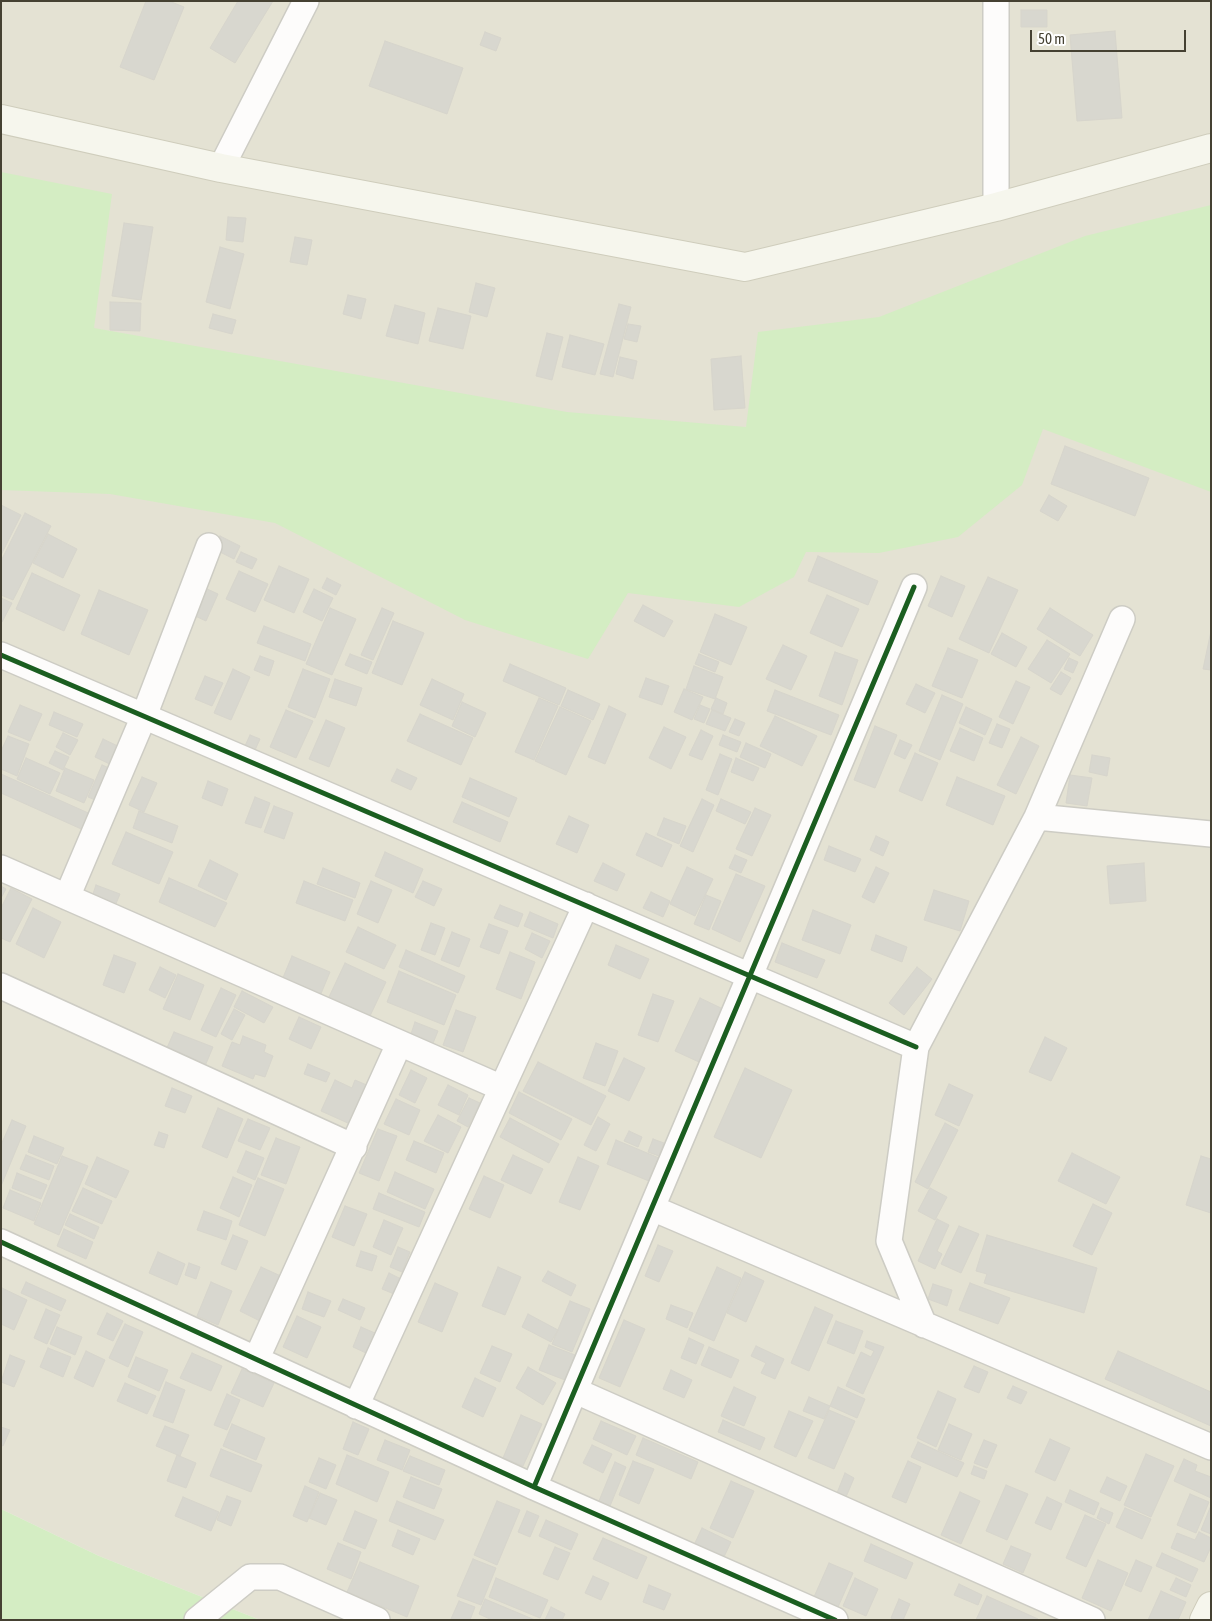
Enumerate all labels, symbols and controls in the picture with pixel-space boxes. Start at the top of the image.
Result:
scale bar [1032,20,1188,52]
text: 50 m [1038,30,1065,47]

